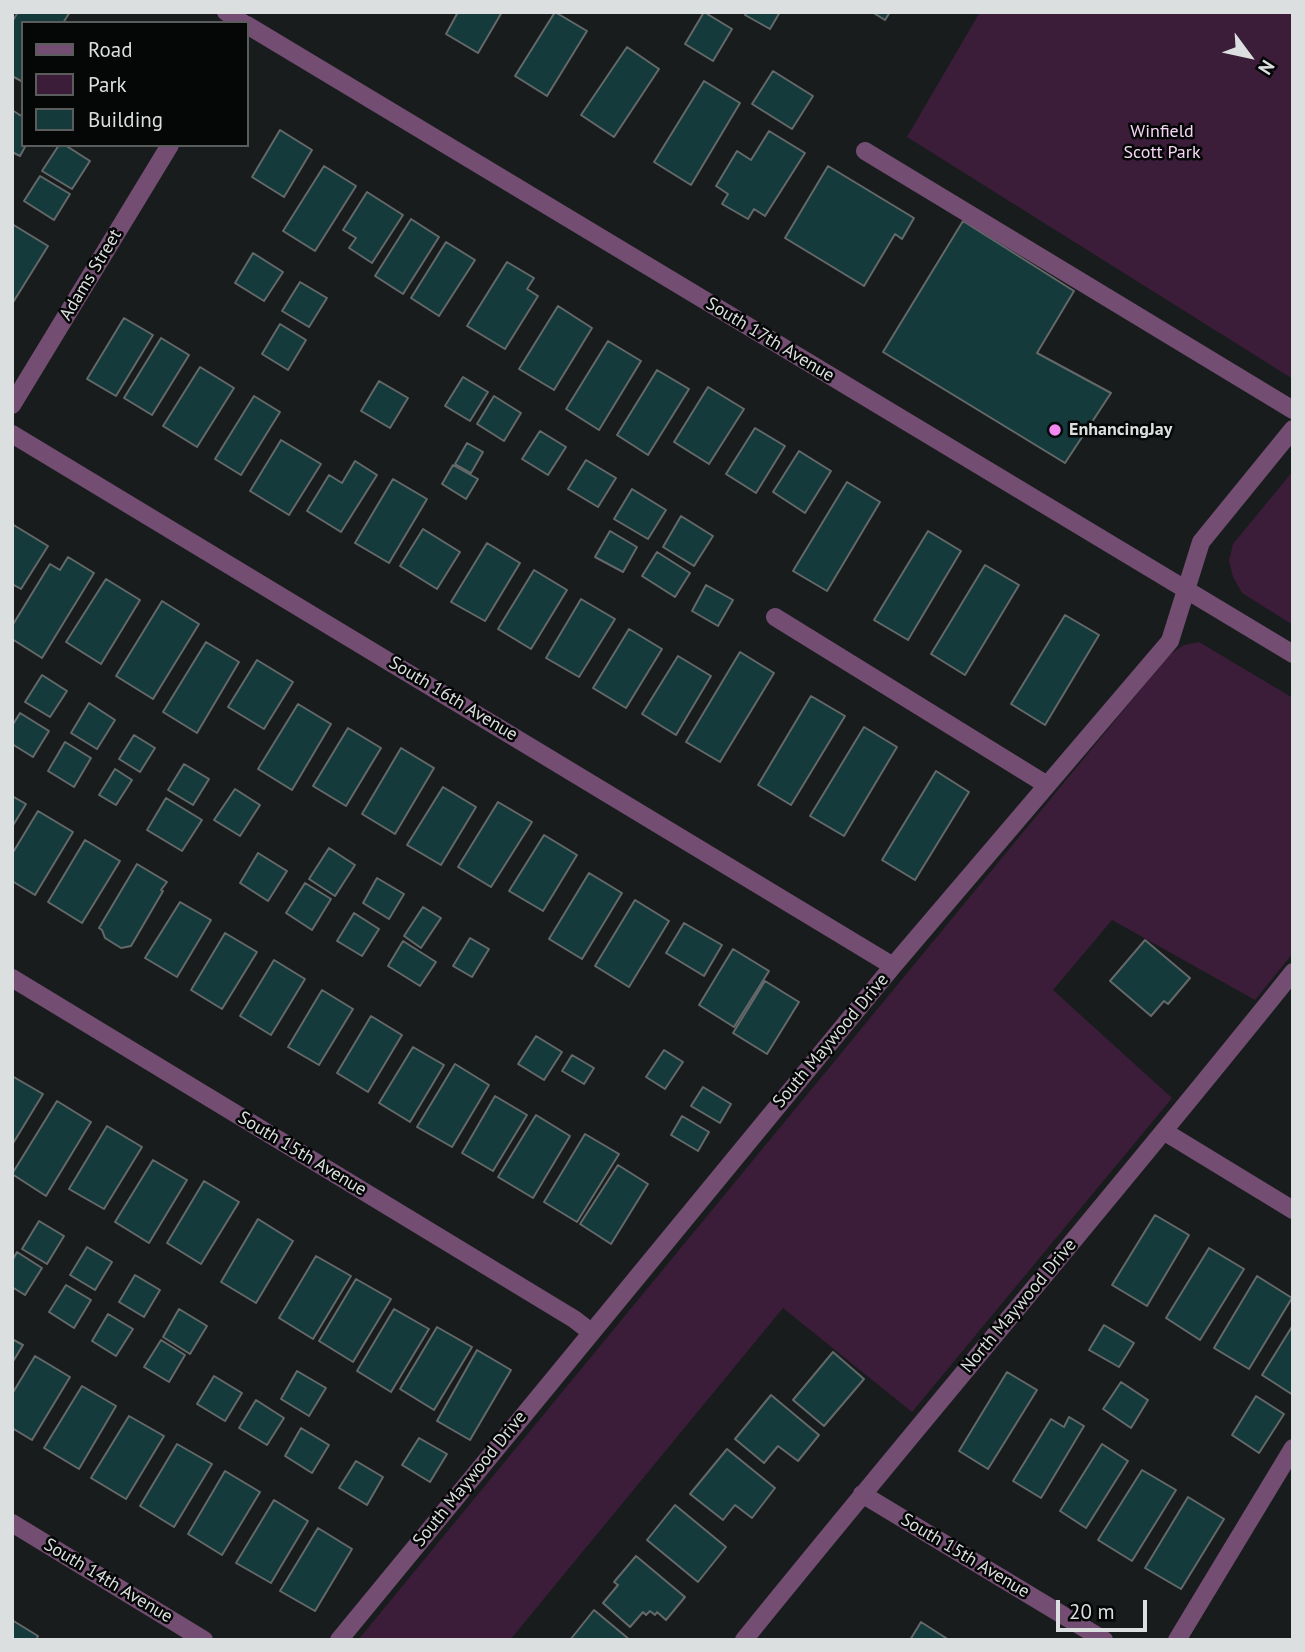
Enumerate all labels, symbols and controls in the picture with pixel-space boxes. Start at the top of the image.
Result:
legend [21,21,248,147]
north arrow [1214,21,1284,91]
text: Road [88,36,132,63]
text: N [1253,56,1280,79]
text: Park [88,71,127,98]
text: Building [88,106,163,133]
park label: Winfield Scott Park [1123,121,1201,164]
street label: Adams Street [55,226,127,324]
street label: South 17th Avenue [702,293,838,387]
place label: EnhancingJay [1069,419,1172,441]
marker: EnhancingJay [1047,422,1063,438]
street label: South 16th Avenue [385,652,521,746]
street label: South Maywood Drive [769,970,893,1112]
street label: South 15th Avenue [234,1107,370,1201]
street label: North Maywood Drive [957,1235,1081,1377]
street label: South Maywood Drive [409,1407,531,1551]
street label: South 15th Avenue [897,1509,1033,1603]
street label: South 14th Avenue [40,1534,176,1628]
scale bar [1060,1586,1151,1630]
text: 20 m [1069,1598,1115,1625]

